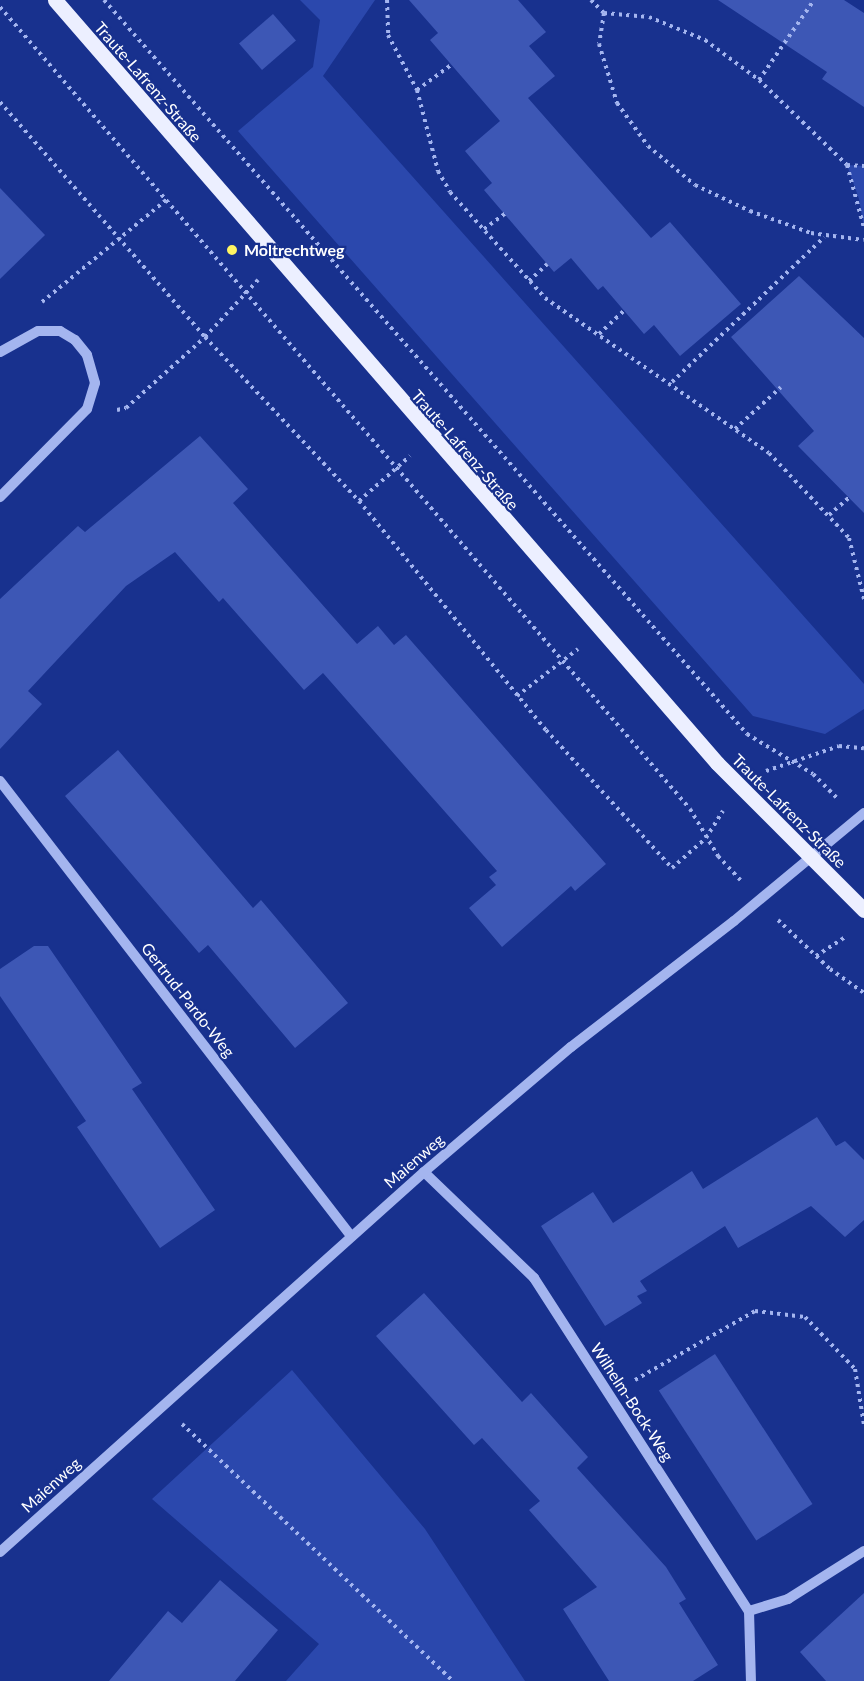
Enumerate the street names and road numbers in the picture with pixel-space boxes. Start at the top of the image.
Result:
street label: Traute-Lafrenz-Straße [90,18,206,146]
street label: Traute-Lafrenz-Straße [407,386,523,514]
street label: Traute-Lafrenz-Straße [728,750,850,872]
street label: Gertrud-Pardo-Weg [137,939,239,1061]
street label: Maienweg [380,1130,448,1192]
street label: Wilhelm-Bock-Weg [587,1339,677,1465]
street label: Maienweg [17,1453,85,1517]

